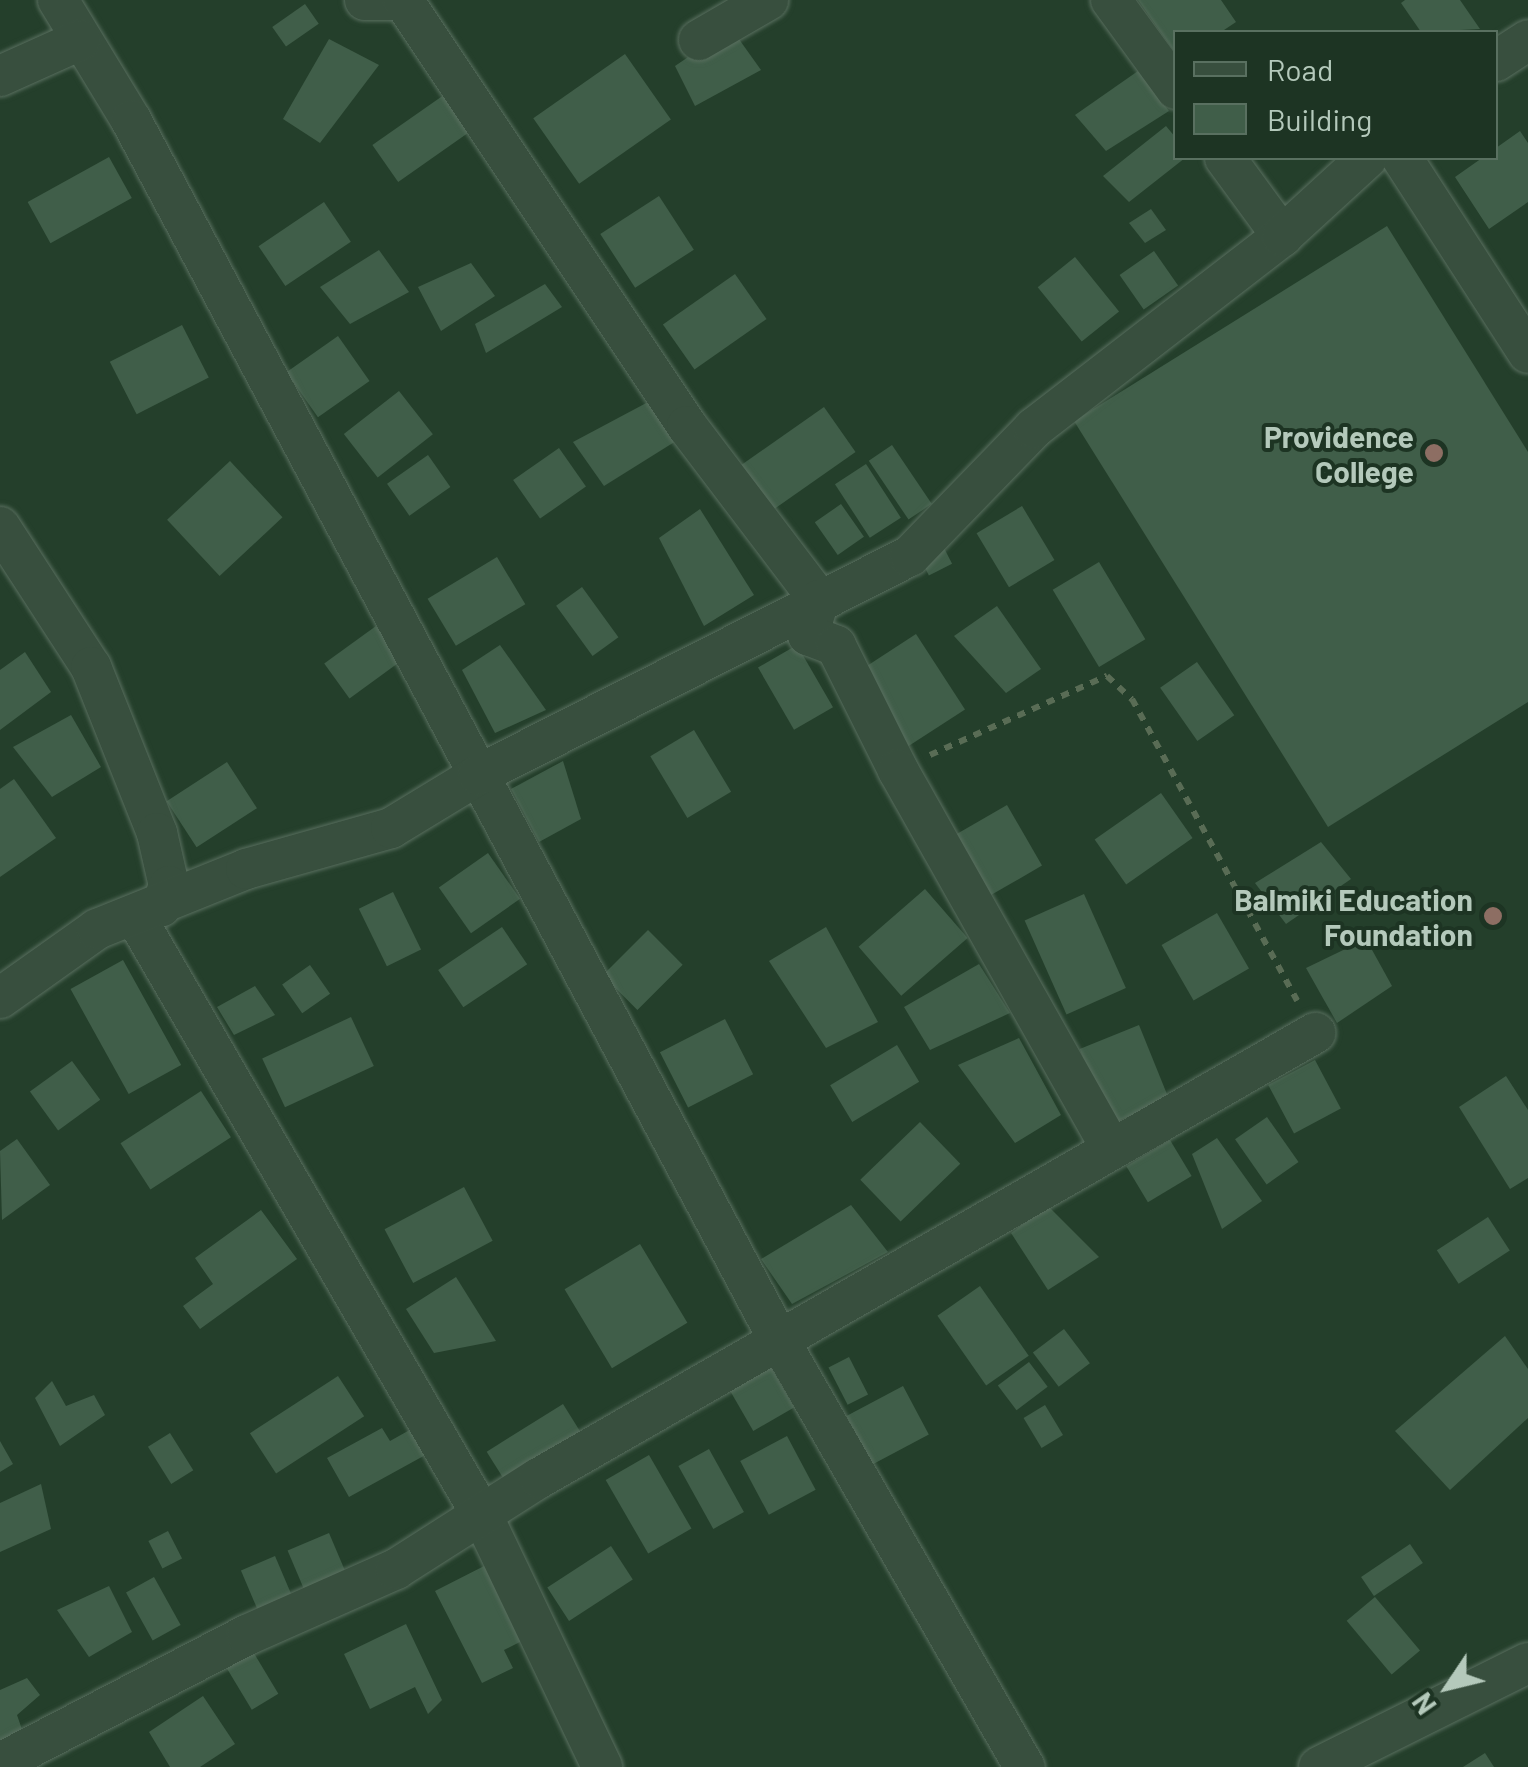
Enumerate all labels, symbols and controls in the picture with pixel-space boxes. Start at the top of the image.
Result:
legend [1173,30,1498,160]
text: Road [1267,51,1333,87]
text: Building [1267,101,1372,137]
place label: Providence College [1264,418,1414,488]
marker: Providence College [1423,442,1445,464]
place label: Balmiki Education Foundation [1234,881,1473,952]
marker: Balmiki Education Foundation [1482,905,1504,927]
north arrow [1398,1637,1498,1737]
text: N [1404,1687,1443,1722]

